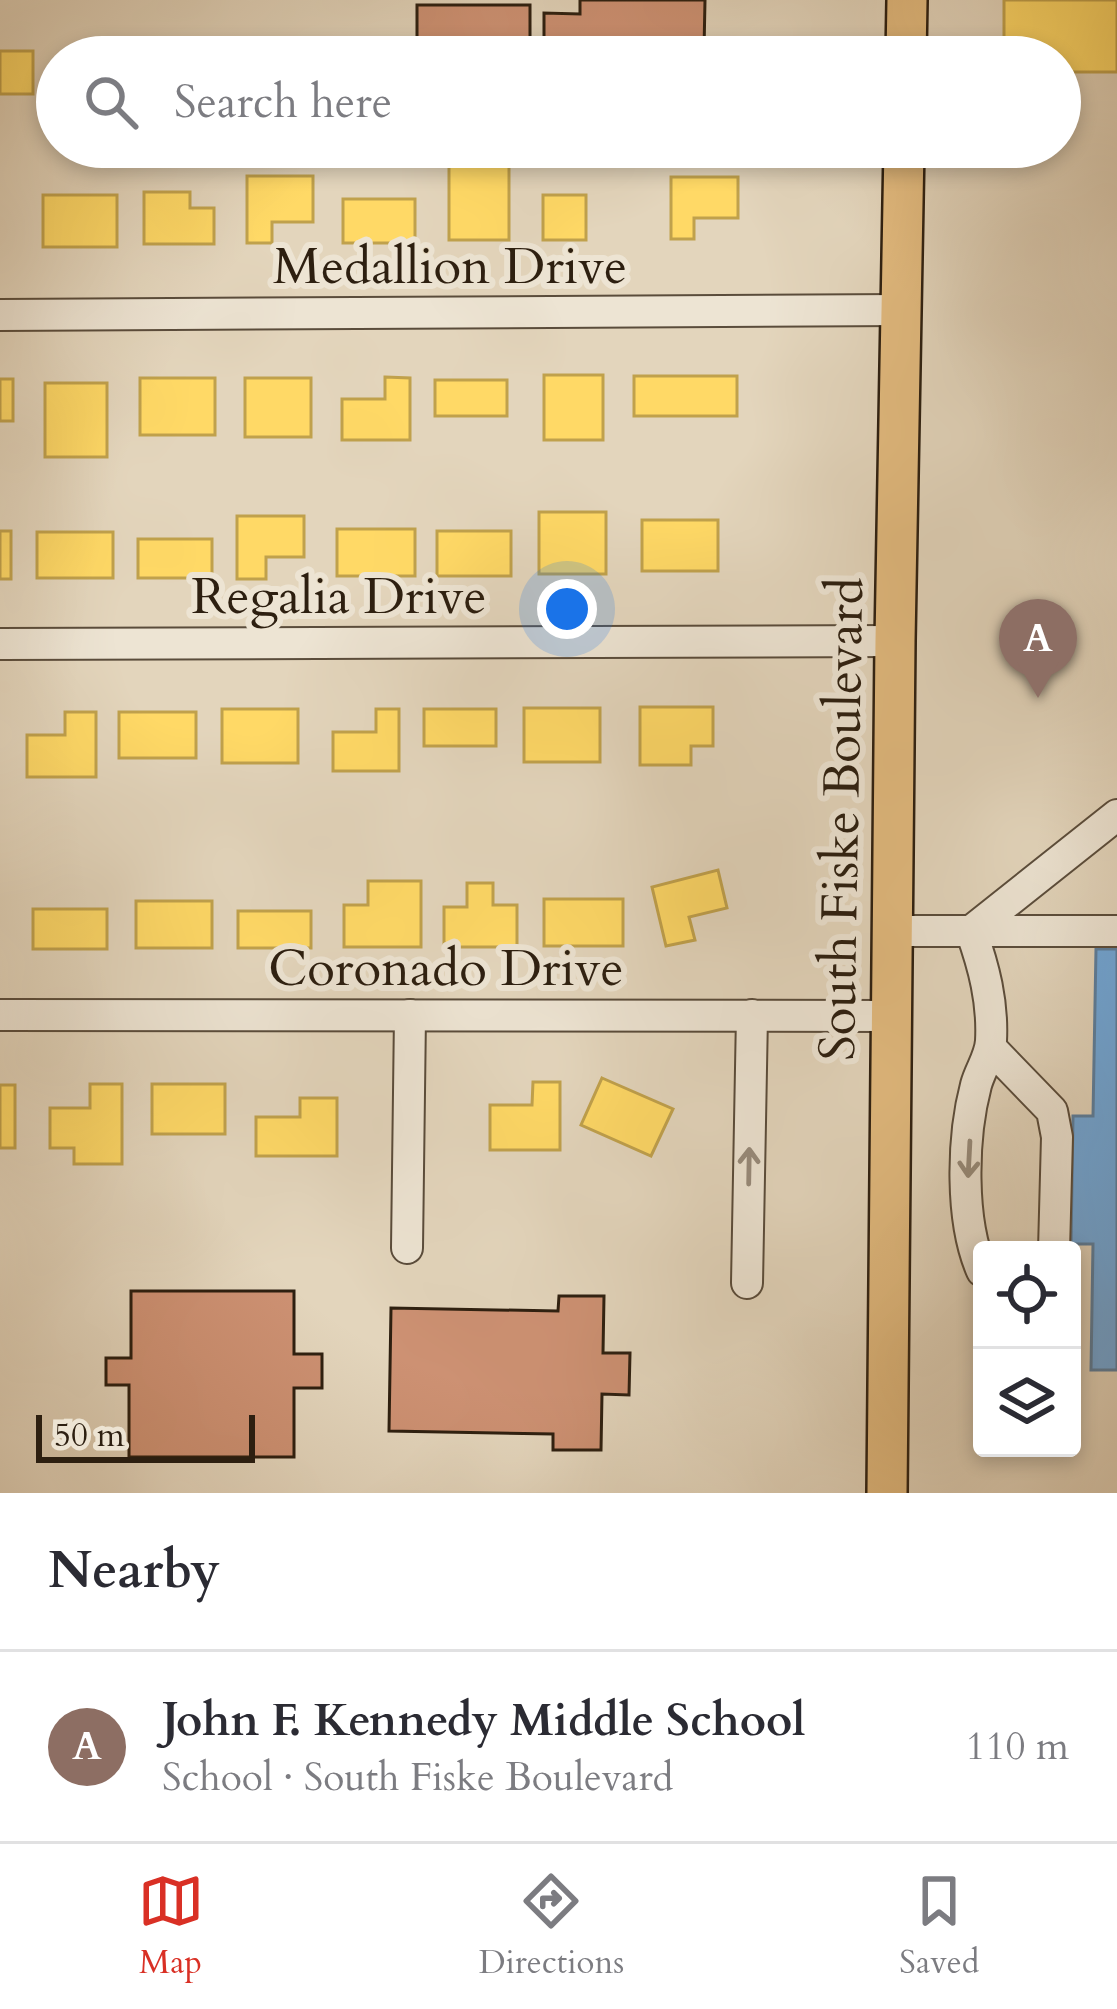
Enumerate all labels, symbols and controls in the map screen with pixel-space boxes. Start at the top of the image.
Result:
search box [36,36,1081,168]
icon: search [78,69,144,135]
text: Search here [174,72,392,133]
street label: Medallion Drive [273,232,627,302]
street label: Regalia Drive [191,562,487,632]
street label: South Fiske Boulevard [803,577,881,1061]
your location [537,579,597,639]
pin: A [999,599,1077,698]
street label: Coronado Drive [268,934,624,1004]
one-way arrow [957,1139,980,1178]
one-way arrow [738,1147,760,1186]
map controls [973,1241,1081,1457]
button: locate [973,1241,1081,1349]
button: layers [973,1349,1081,1457]
scale bar [36,1409,255,1462]
text: 50 m [54,1413,125,1458]
text: Nearby [48,1536,220,1606]
text: John F. Kennedy Middle School [162,1690,805,1751]
text: A [72,1720,102,1773]
text: 110 m [966,1720,1069,1773]
text: School · South Fiske Boulevard [162,1751,673,1804]
tab: Map [138,1868,204,1985]
tab: Directions [479,1868,624,1985]
tab: Saved [899,1868,979,1985]

